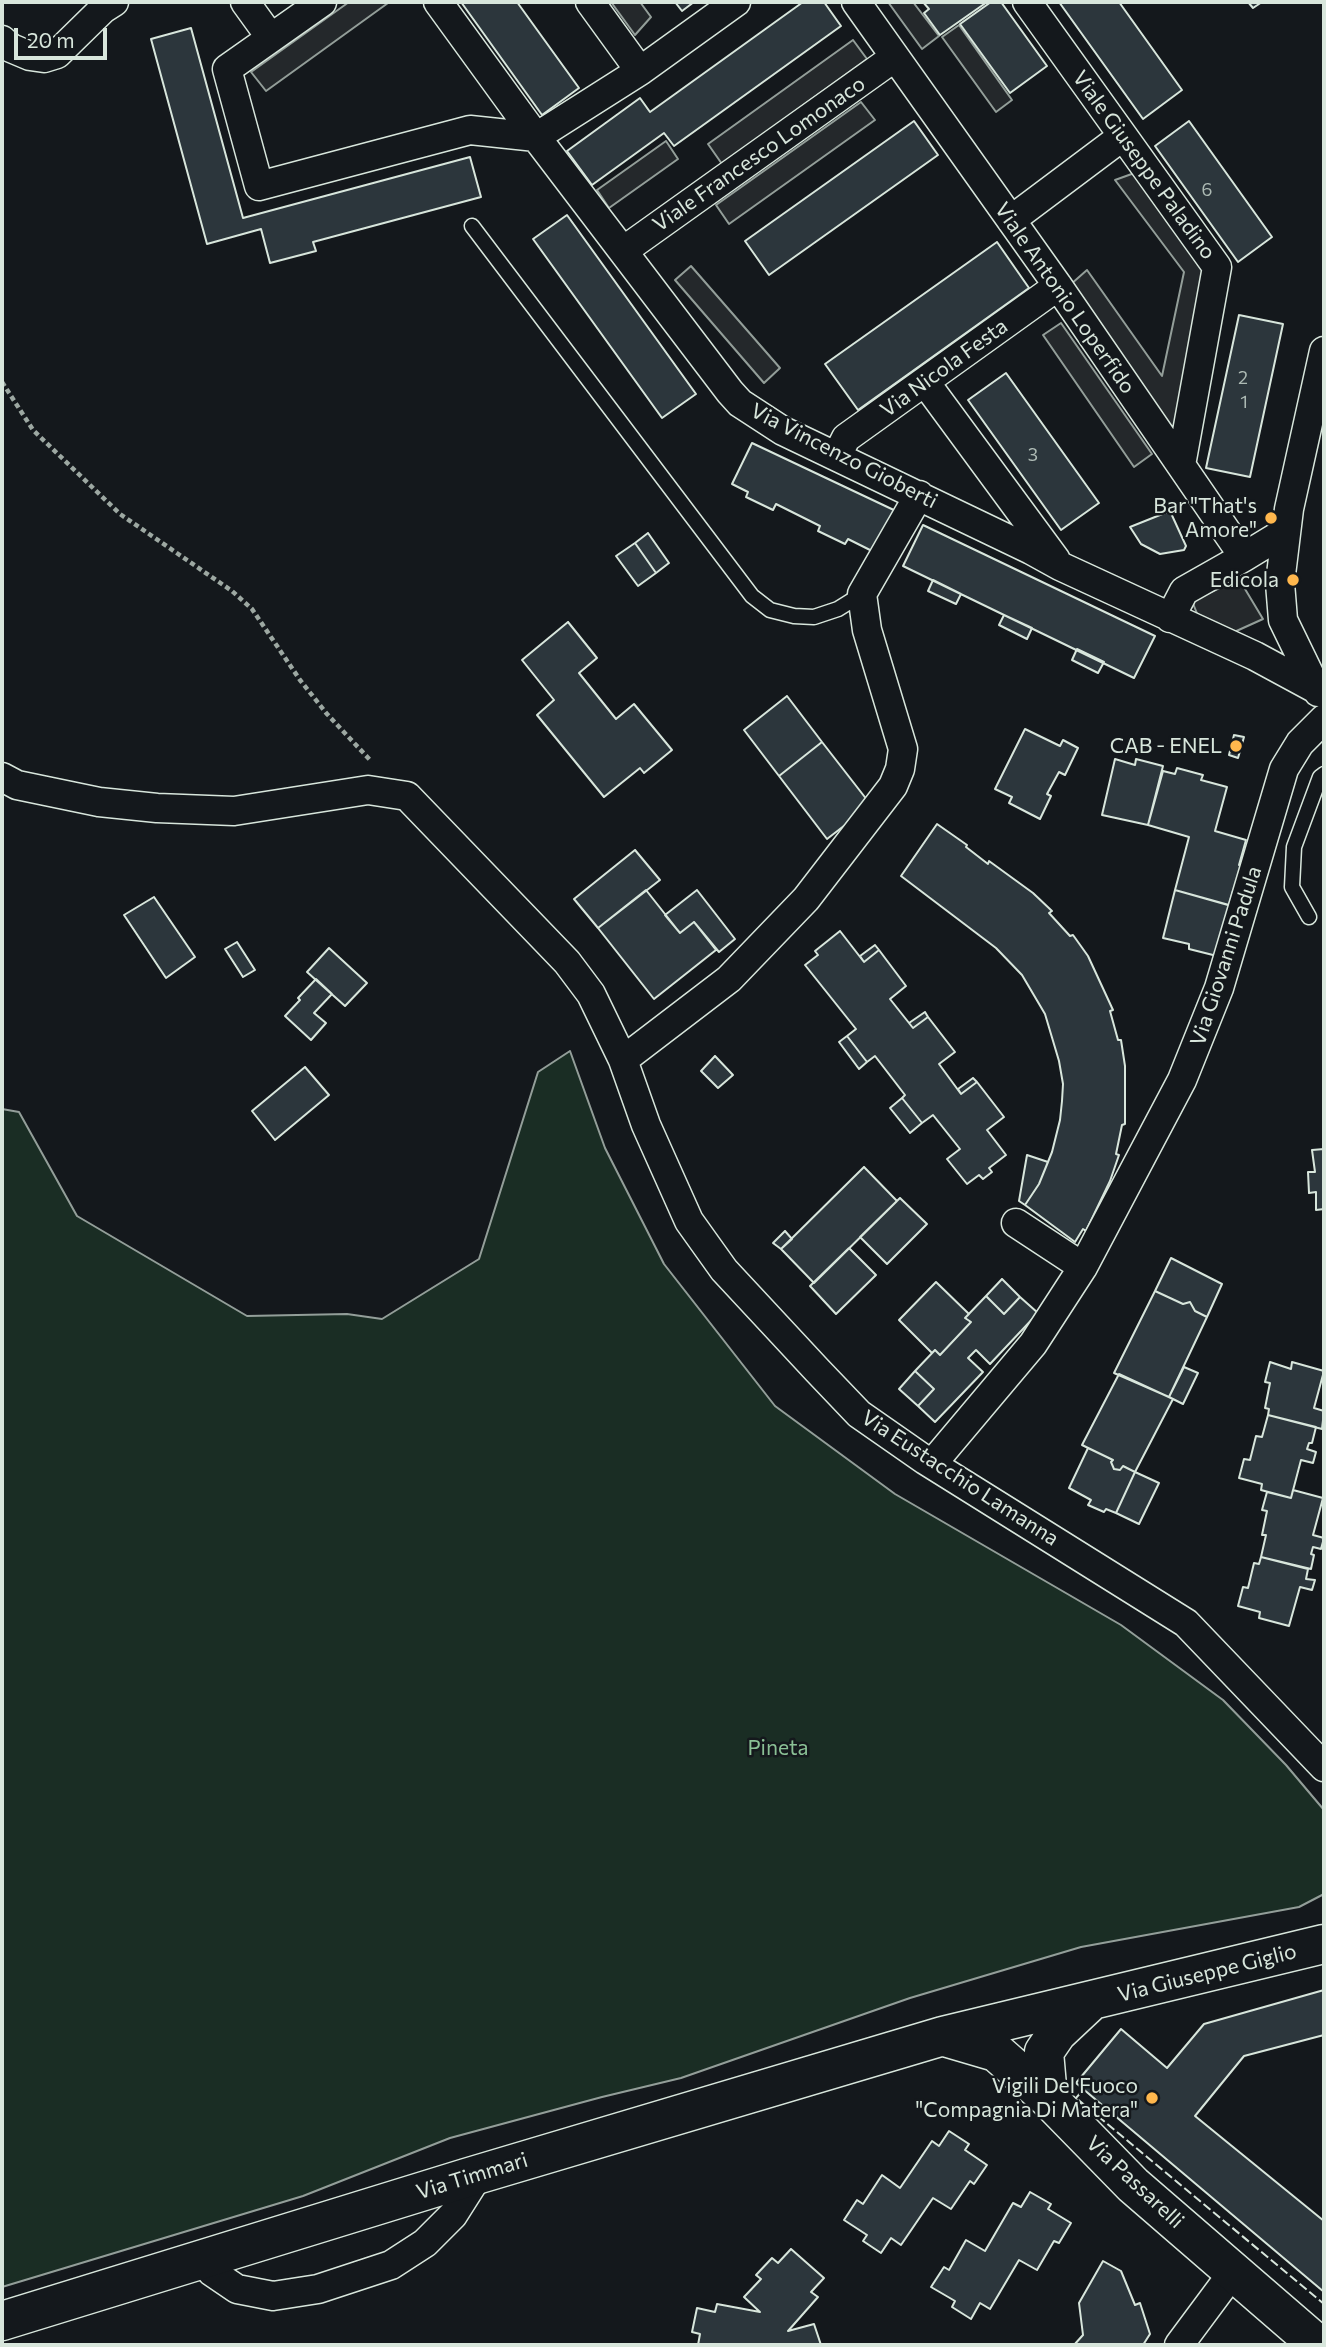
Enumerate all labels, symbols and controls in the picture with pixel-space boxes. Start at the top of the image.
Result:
scale bar [18,14,110,58]
text: 20 m [27,27,75,52]
street label: Viale Giuseppe Paladino [1067,66,1221,264]
street label: Viale Francesco Lomonaco [648,71,870,237]
house number: 6 [1202,179,1212,201]
street label: Viale Antonio Loperfido [989,198,1141,398]
street label: Via Nicola Festa [875,313,1013,423]
house number: 2 [1238,367,1248,389]
house number: 1 [1240,391,1248,413]
street label: Via Vincenzo Gioberti [746,398,942,514]
house number: 3 [1028,444,1038,466]
place label: Bar "That's Amore" [1153,493,1257,543]
marker: Bar "That's Amore" [1263,510,1279,526]
place label: Edicola [1210,567,1279,593]
marker: Edicola [1285,572,1301,588]
place label: CAB - ENEL [1110,733,1222,759]
marker: CAB - ENEL [1228,738,1244,754]
street label: Via Giovanni Padula [1185,863,1267,1049]
street label: Via Eustacchio Lamanna [857,1405,1063,1551]
park label: Pineta [747,1735,809,1761]
street label: Via Giuseppe Giglio [1115,1939,1299,2007]
place label: Vigili Del Fuoco "Compagnia Di Matera" [915,2073,1138,2123]
marker: Vigili Del Fuoco "Compagnia Di Matera" [1144,2090,1160,2106]
street label: Via Passarelli [1081,2130,1189,2234]
street label: Via Timmari [413,2147,531,2205]

